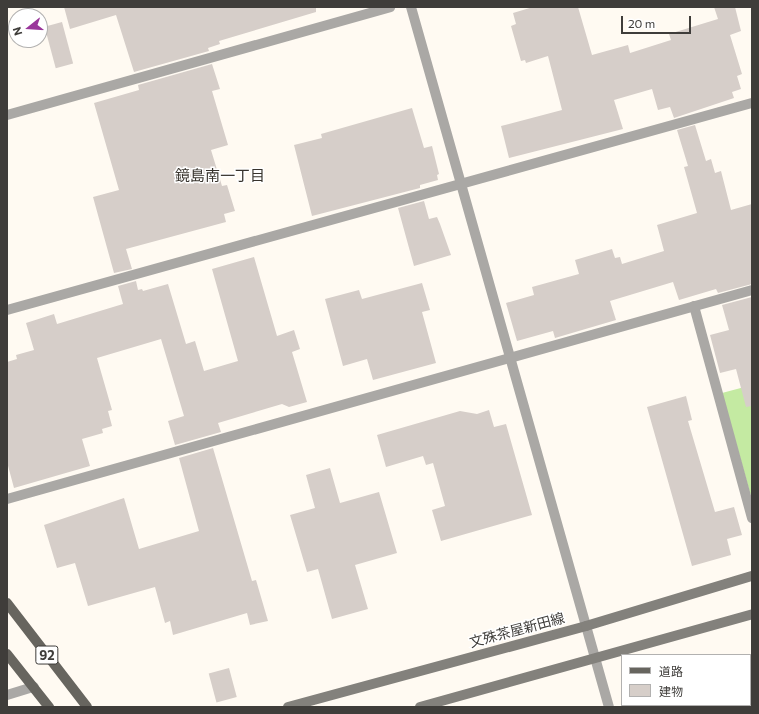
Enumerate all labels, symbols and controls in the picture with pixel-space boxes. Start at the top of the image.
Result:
north arrow [8,8,48,48]
scale bar [623,8,693,34]
text: 20 m [628,16,655,30]
text: N [10,26,24,37]
district label: 鏡島南一丁目 [175,167,265,185]
street label: 文殊茶屋新田線 [467,609,567,651]
road number: 92 [35,644,59,666]
legend [621,654,751,706]
text: 道路 [659,664,683,678]
text: 建物 [659,684,683,698]

